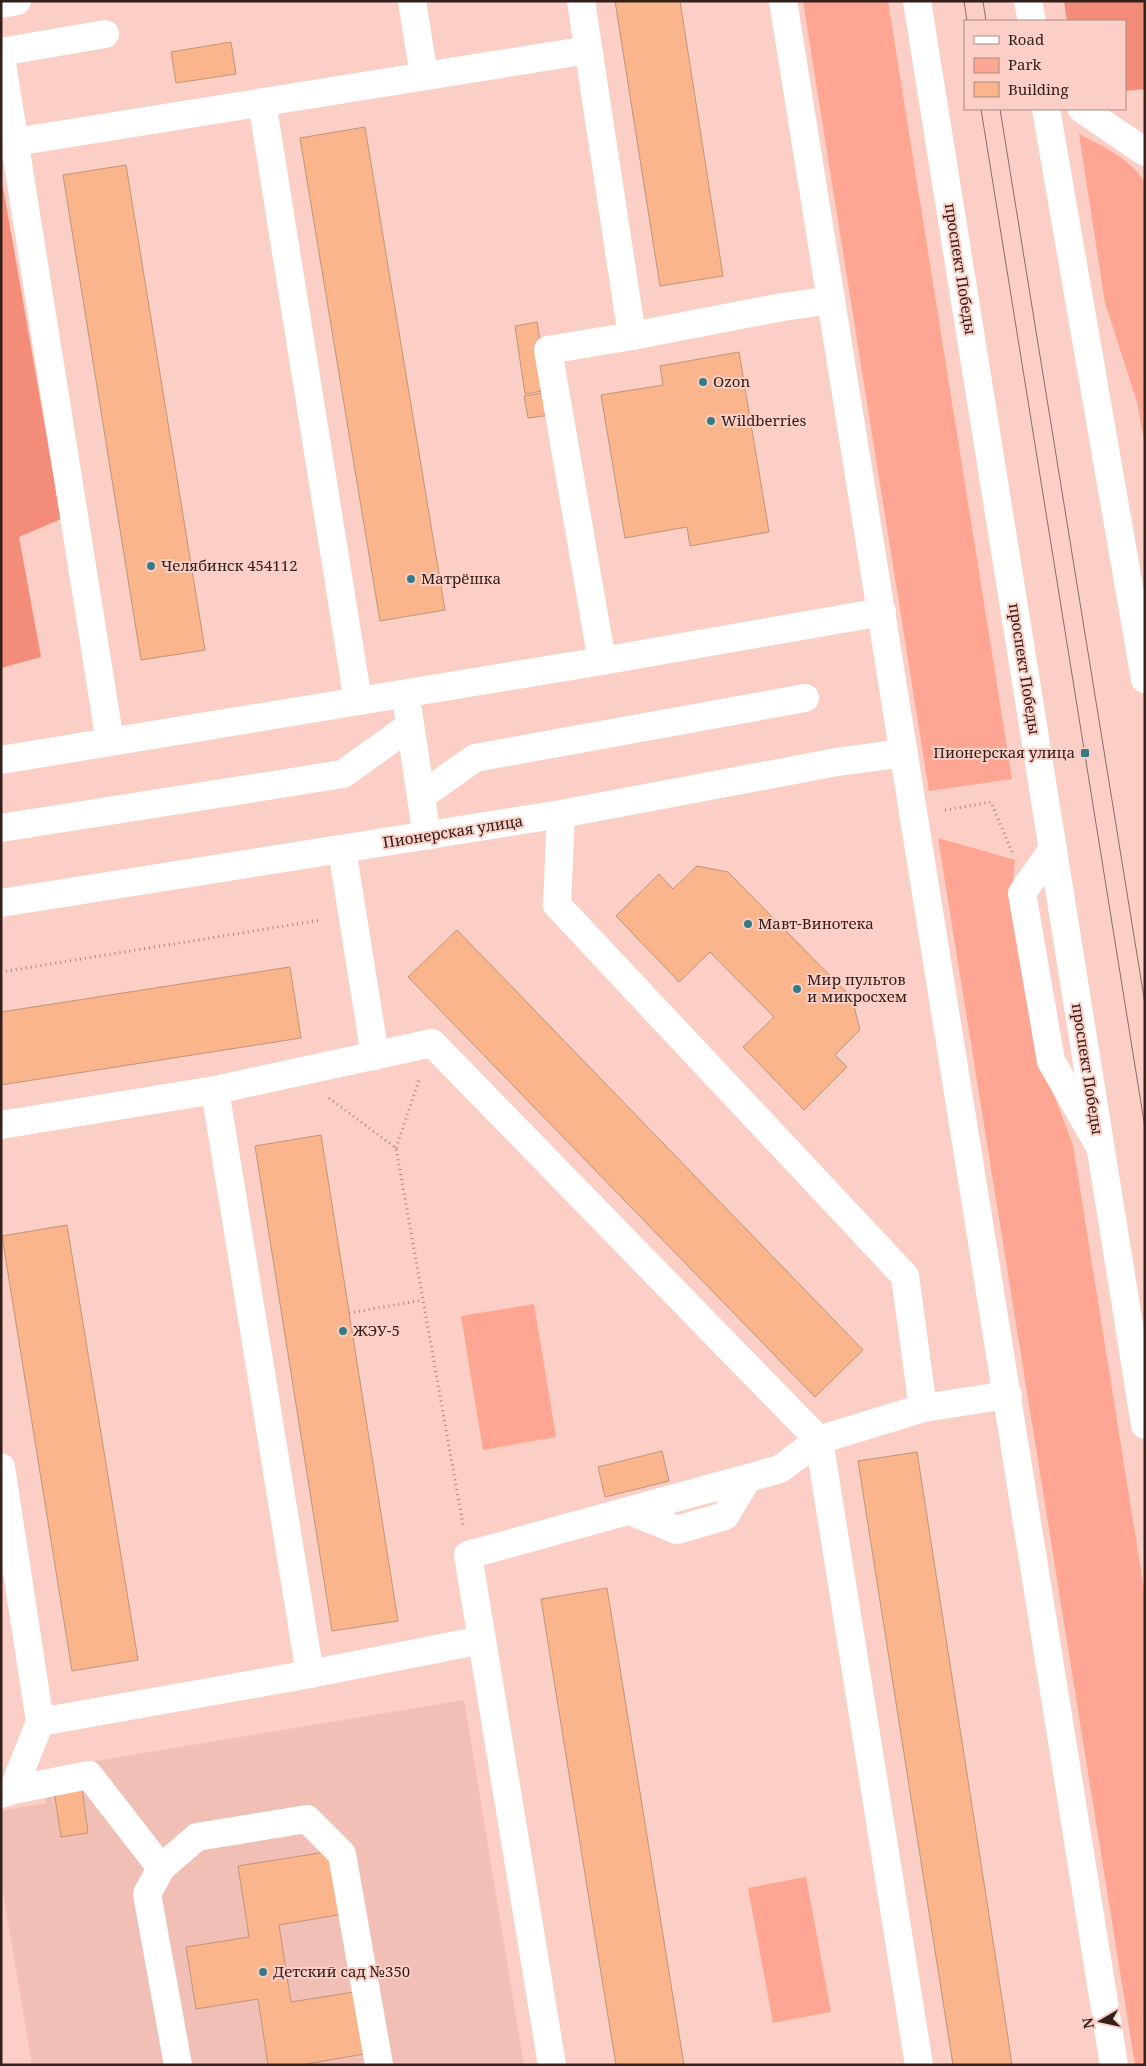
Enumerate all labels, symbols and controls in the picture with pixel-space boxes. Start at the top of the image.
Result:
legend [964,20,1126,110]
text: Road [1008,29,1044,49]
text: Park [1008,54,1042,74]
text: Building [1008,79,1069,99]
street label: проспект Победы [941,202,981,336]
place label: Ozon [713,371,750,391]
marker: Ozon [697,376,709,388]
place label: Wildberries [721,410,807,430]
marker: Wildberries [705,415,717,427]
place label: Челябинск 454112 [161,555,298,575]
marker: Челябинск 454112 [145,560,157,572]
place label: Матрёшка [421,568,501,588]
marker: Матрёшка [405,573,417,585]
street label: проспект Победы [1005,602,1045,736]
place label: Пионерская улица [933,742,1075,762]
marker: Пионерская улица [1079,747,1091,759]
street label: Пионерская улица [381,810,524,852]
place label: Мавт-Винотека [758,913,874,933]
marker: Мавт-Винотека [742,918,754,930]
place label: Мир пультов и микросхем [807,969,907,1006]
marker: Мир пультов и микросхем [791,983,803,995]
street label: проспект Победы [1068,1002,1108,1136]
place label: ЖЭУ-5 [352,1320,400,1340]
marker: ЖЭУ-5 [337,1325,349,1337]
place label: Детский сад №350 [273,1961,410,1981]
marker: Детский сад №350 [257,1966,269,1978]
north arrow [1076,1996,1126,2046]
text: N [1077,2016,1098,2030]

